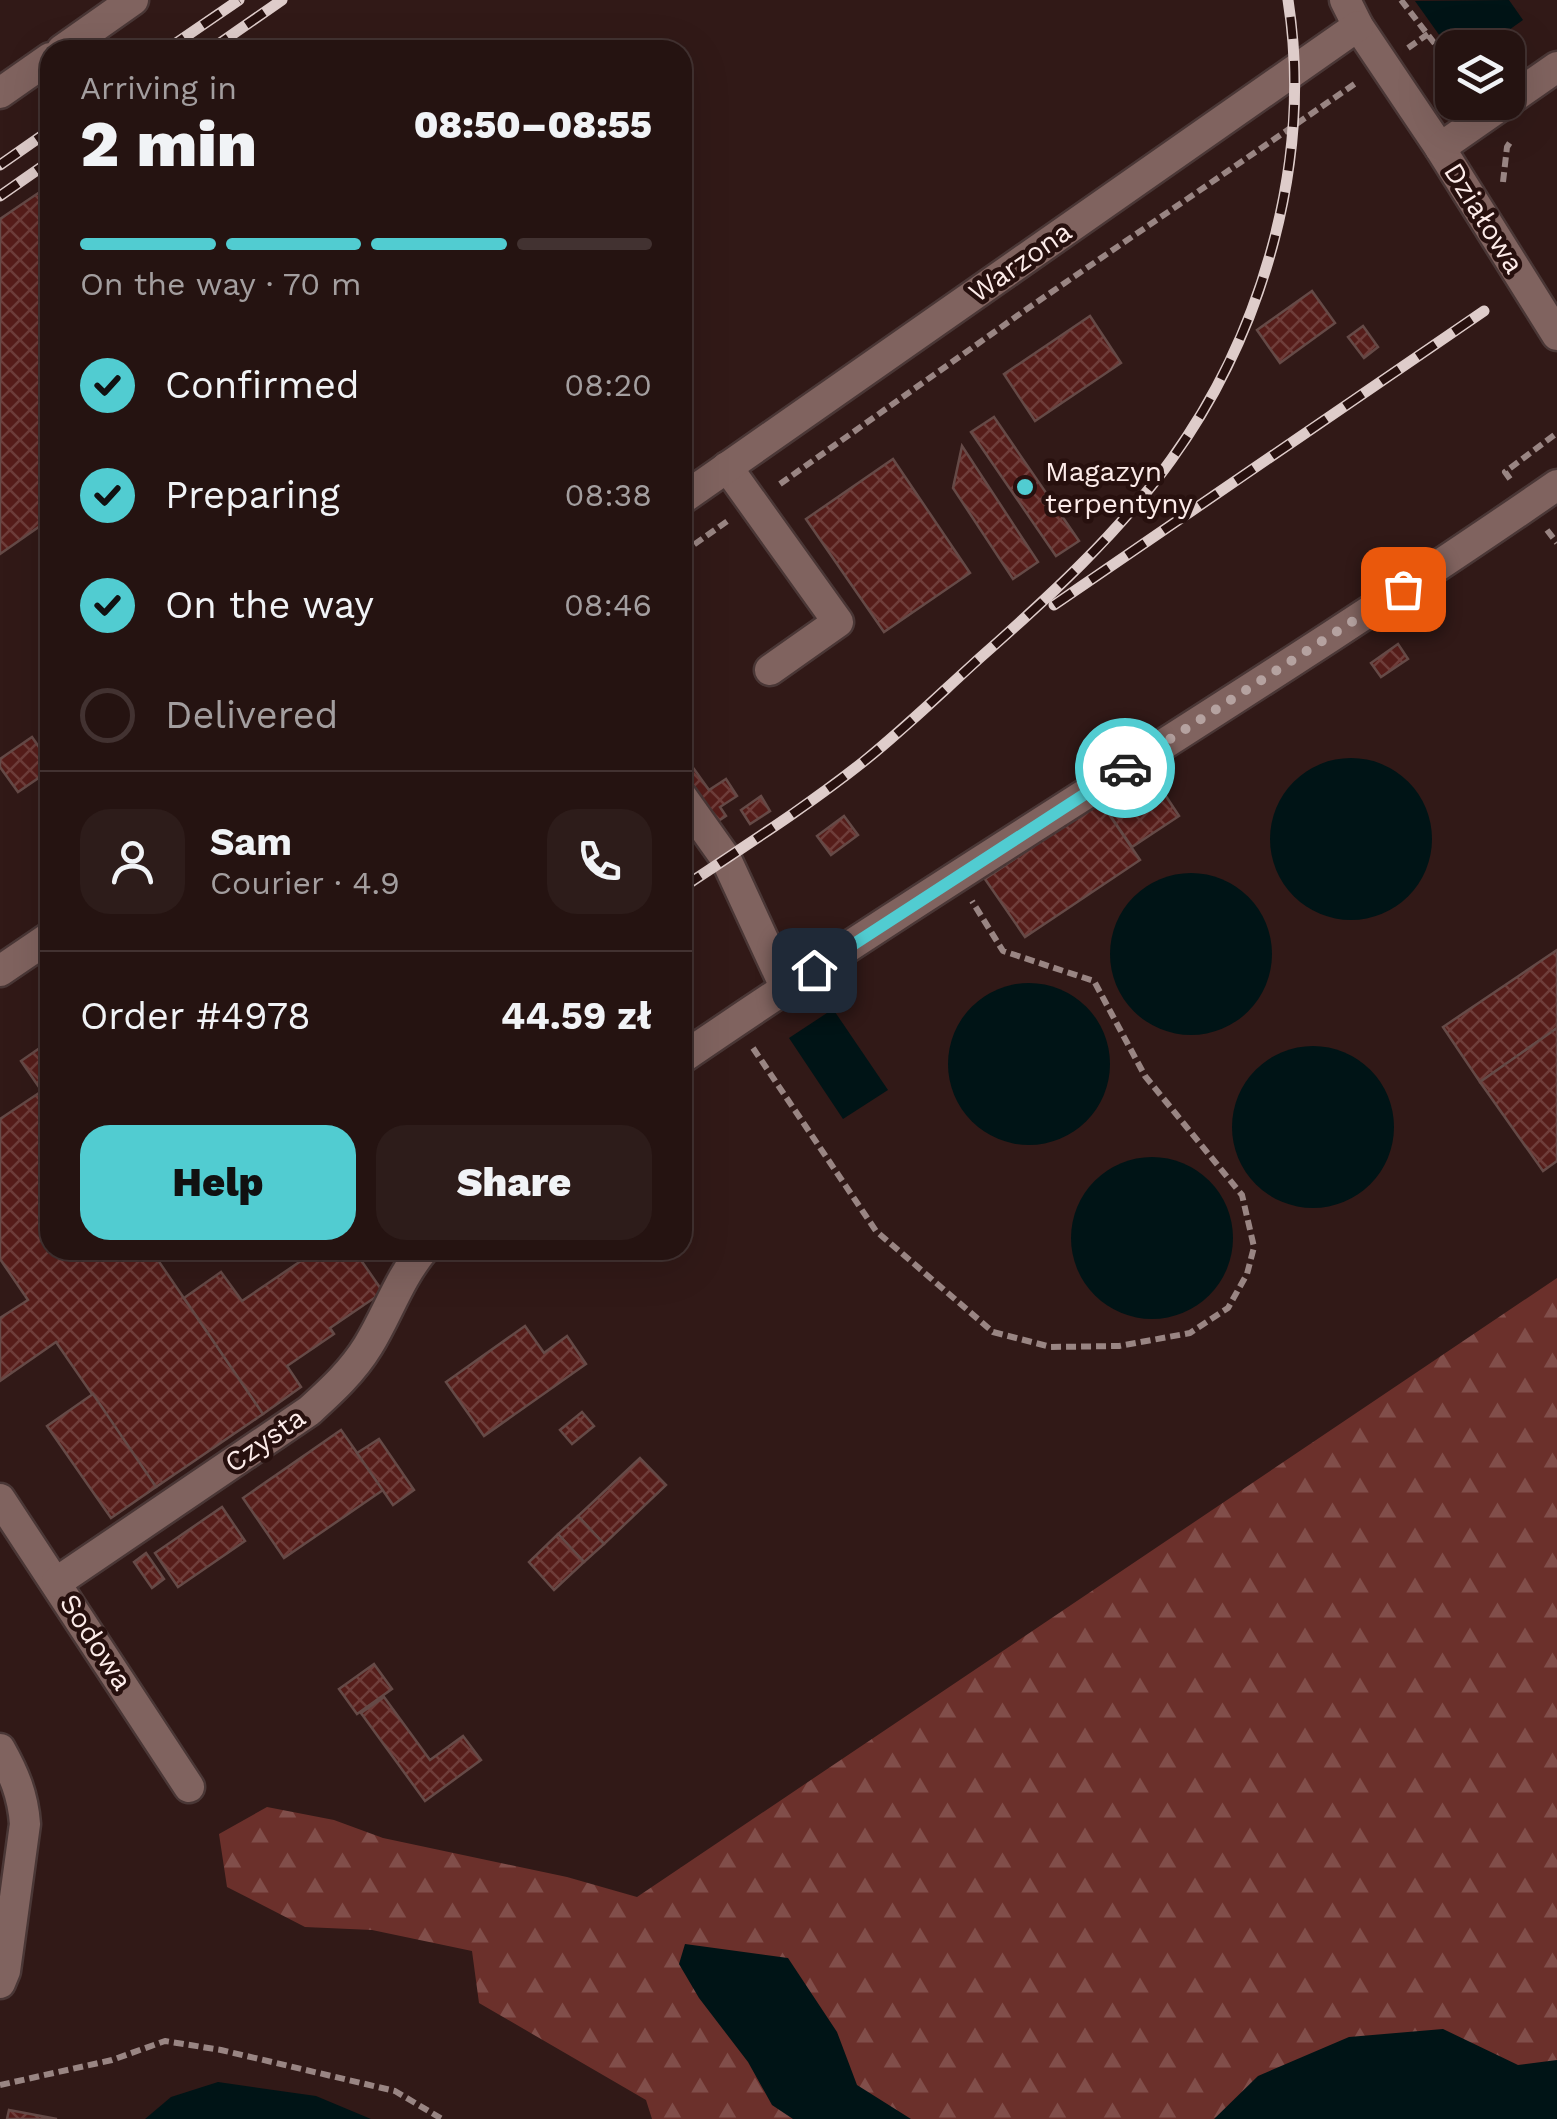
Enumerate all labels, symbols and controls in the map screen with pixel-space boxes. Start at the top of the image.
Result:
map controls [1435,30,1525,120]
button: layers [1435,30,1525,120]
text: Arriving in [80,69,237,107]
text: 08:50–08:55 [414,103,652,147]
text: 2 min [80,106,257,182]
street label: Działowa [1437,157,1531,279]
street label: Warzona [962,215,1078,309]
text: On the way · 70 m [80,265,361,303]
icon: check [80,358,135,413]
text: Confirmed [165,363,360,407]
text: 08:20 [564,366,652,404]
place label: Magazyn terpentyny [1045,455,1193,520]
icon: check [80,468,135,523]
text: Preparing [165,473,340,517]
text: 08:38 [565,476,652,514]
marker: Magazyn terpentyny [1014,476,1036,498]
pin [1361,547,1446,632]
icon: bag [1376,562,1431,617]
icon: check [80,578,135,633]
text: On the way [165,583,374,627]
text: 08:46 [564,586,652,624]
text: Delivered [165,693,338,737]
courier [1075,718,1175,818]
icon: car [1098,741,1153,796]
button: person [80,809,185,914]
button: phone [547,809,652,914]
text: Sam [210,820,292,864]
text: Courier · 4.9 [210,864,400,902]
pin [772,928,857,1013]
icon: home [787,943,842,998]
text: Order #4978 [80,994,311,1038]
text: 44.59 zł [501,994,652,1038]
button: Help [80,1125,356,1240]
button: Share [376,1125,652,1240]
street label: Czysta [218,1400,312,1479]
street label: Sodowa [53,1588,139,1696]

